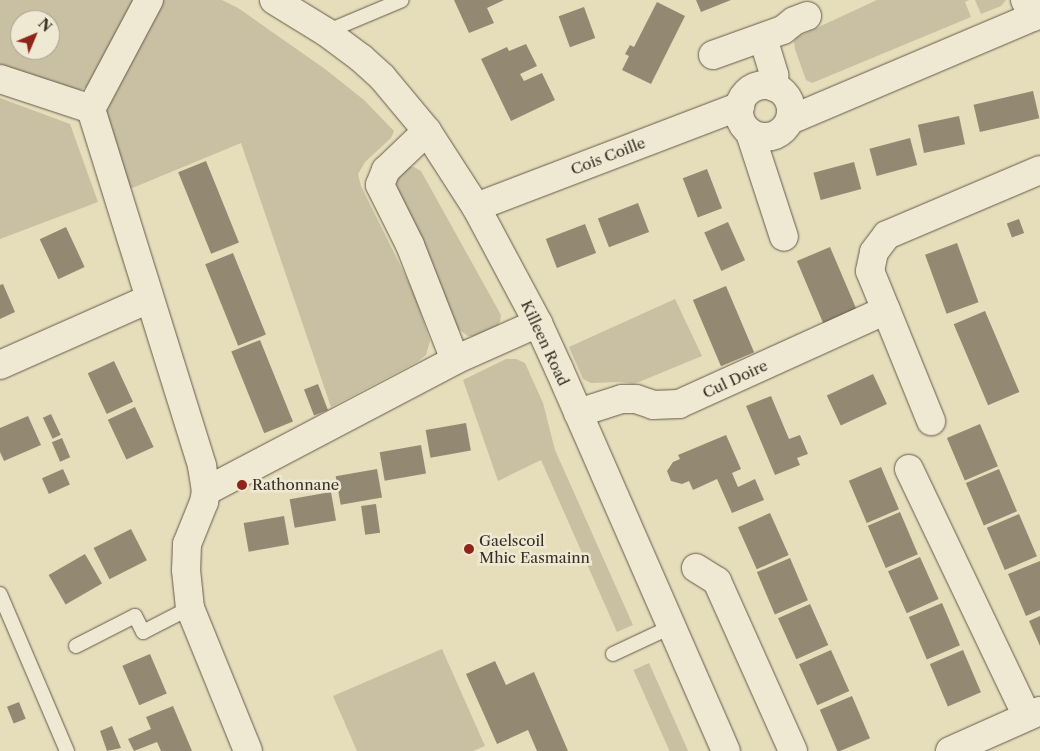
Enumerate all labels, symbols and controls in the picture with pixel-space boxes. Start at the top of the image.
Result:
north arrow [10,10,60,60]
text: N [34,14,56,36]
street label: Cois Coille [568,134,648,178]
street label: Killeen Road [517,297,573,389]
street label: Cul Doire [700,356,770,402]
place label: Rathonnane [252,476,339,494]
marker: Rathonnane [236,479,248,491]
place label: Gaelscoil Mhic Easmainn [479,531,590,566]
marker: Gaelscoil Mhic Easmainn [463,543,475,555]

